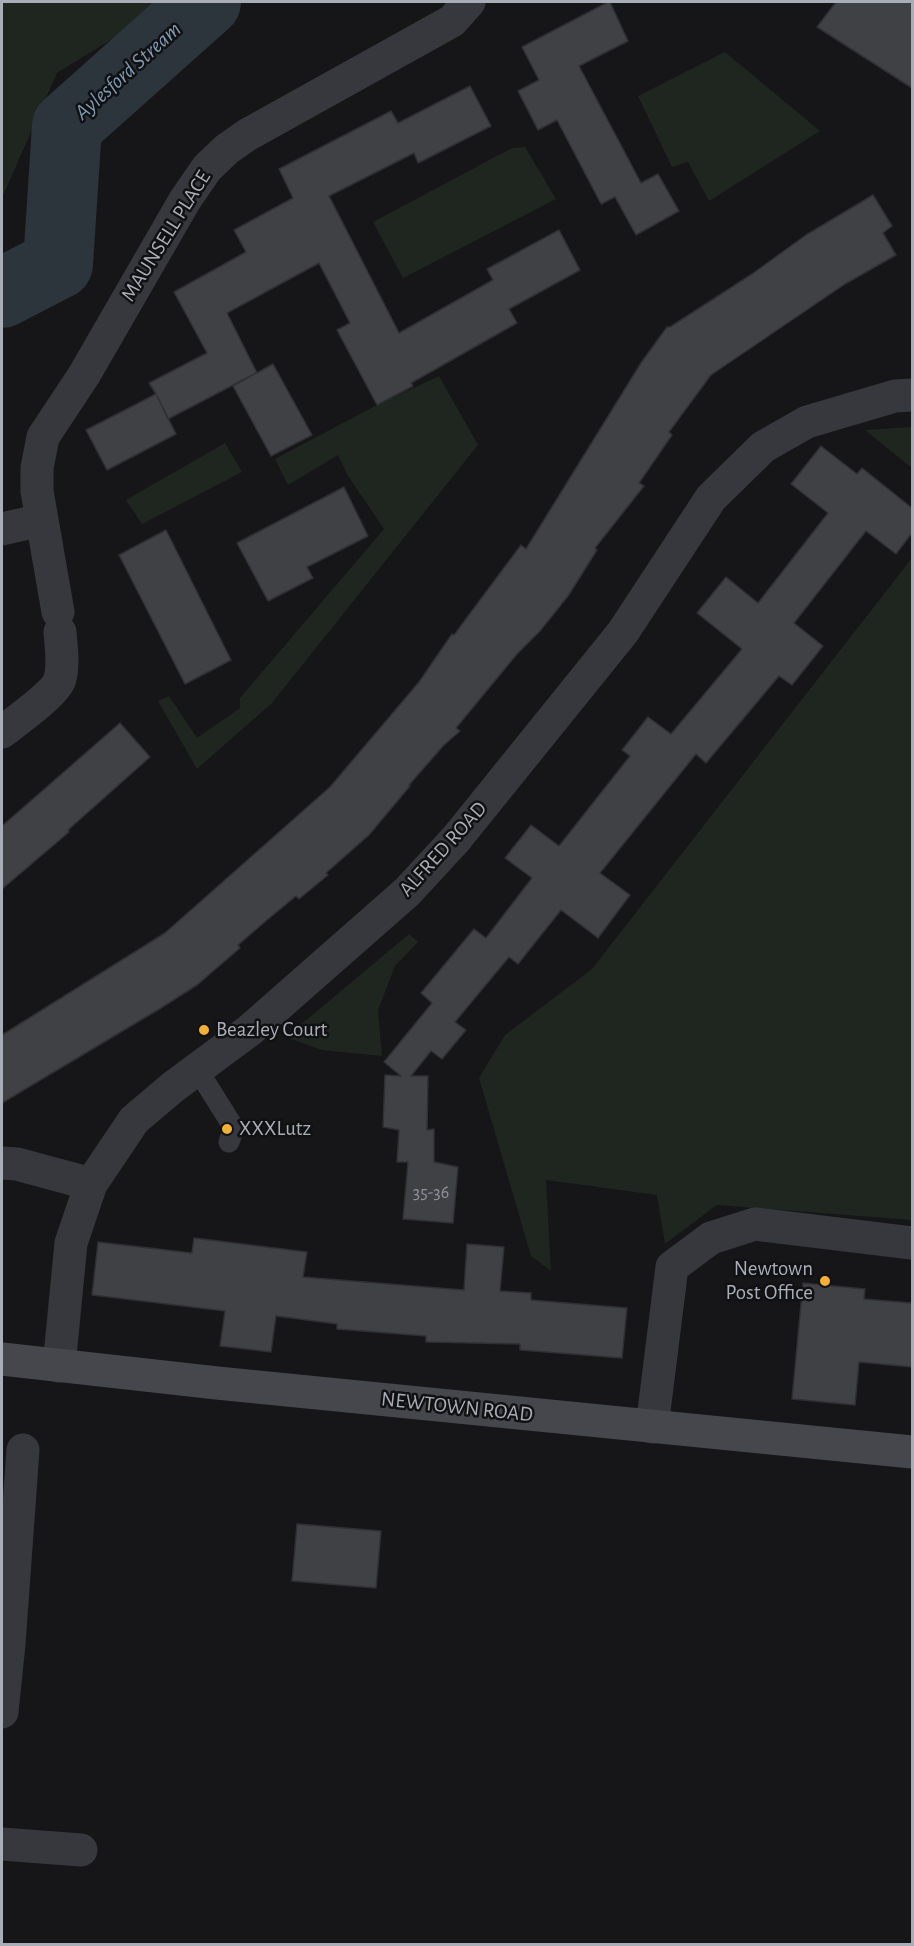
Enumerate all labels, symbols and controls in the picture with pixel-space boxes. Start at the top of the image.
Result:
water label: Aylesford Stream [69,16,187,126]
street label: MAUNSELL PLACE [116,166,216,306]
street label: ALFRED ROAD [394,796,492,902]
place label: Beazley Court [216,1017,327,1043]
marker: Beazley Court [197,1023,211,1037]
place label: XXXLutz [239,1116,311,1142]
marker: XXXLutz [220,1122,234,1136]
house number: 35-36 [413,1182,449,1204]
place label: Newtown Post Office [726,1256,813,1306]
marker: Newtown Post Office [818,1274,832,1288]
street label: NEWTOWN ROAD [380,1387,534,1427]

